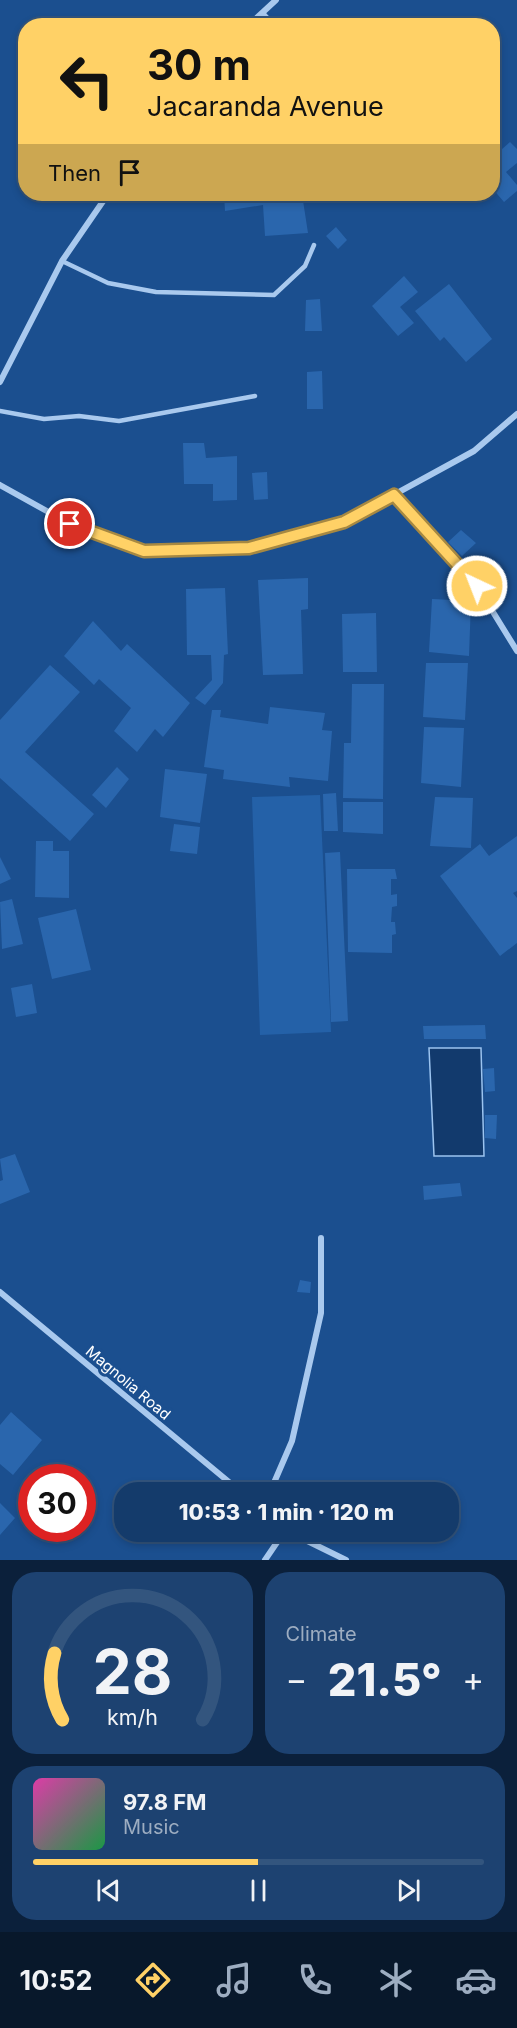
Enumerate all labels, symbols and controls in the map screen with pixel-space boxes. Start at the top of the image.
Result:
text: 30 m [147,39,251,90]
icon: left [48,42,126,120]
text: Jacaranda Avenue [147,90,384,123]
icon: arrive [113,156,146,189]
text: Then [48,160,101,186]
pin [44,498,95,549]
icon: arrive [53,507,86,540]
position arrow [445,554,509,618]
street label: Magnolia Road [82,1342,175,1424]
speed limit sign: 30 [18,1464,96,1542]
text: 10:53 · 1 min · 120 m [179,1499,394,1525]
text: Climate [286,1622,357,1646]
text: 28 [92,1634,172,1709]
text: 21.5° [328,1652,442,1707]
text: − [286,1659,307,1699]
text: + [462,1659,484,1699]
text: km/h [107,1704,158,1730]
text: 97.8 FM [123,1789,207,1815]
text: Music [123,1815,180,1839]
icon: previous [92,1874,125,1907]
icon: pause [242,1874,275,1907]
icon: next [392,1874,425,1907]
icon: directions [132,1959,174,2001]
icon: music [213,1959,255,2001]
icon: phone [294,1959,336,2001]
icon: climate [375,1959,417,2001]
icon: car [455,1959,497,2001]
text: 10:52 [19,1964,93,1997]

